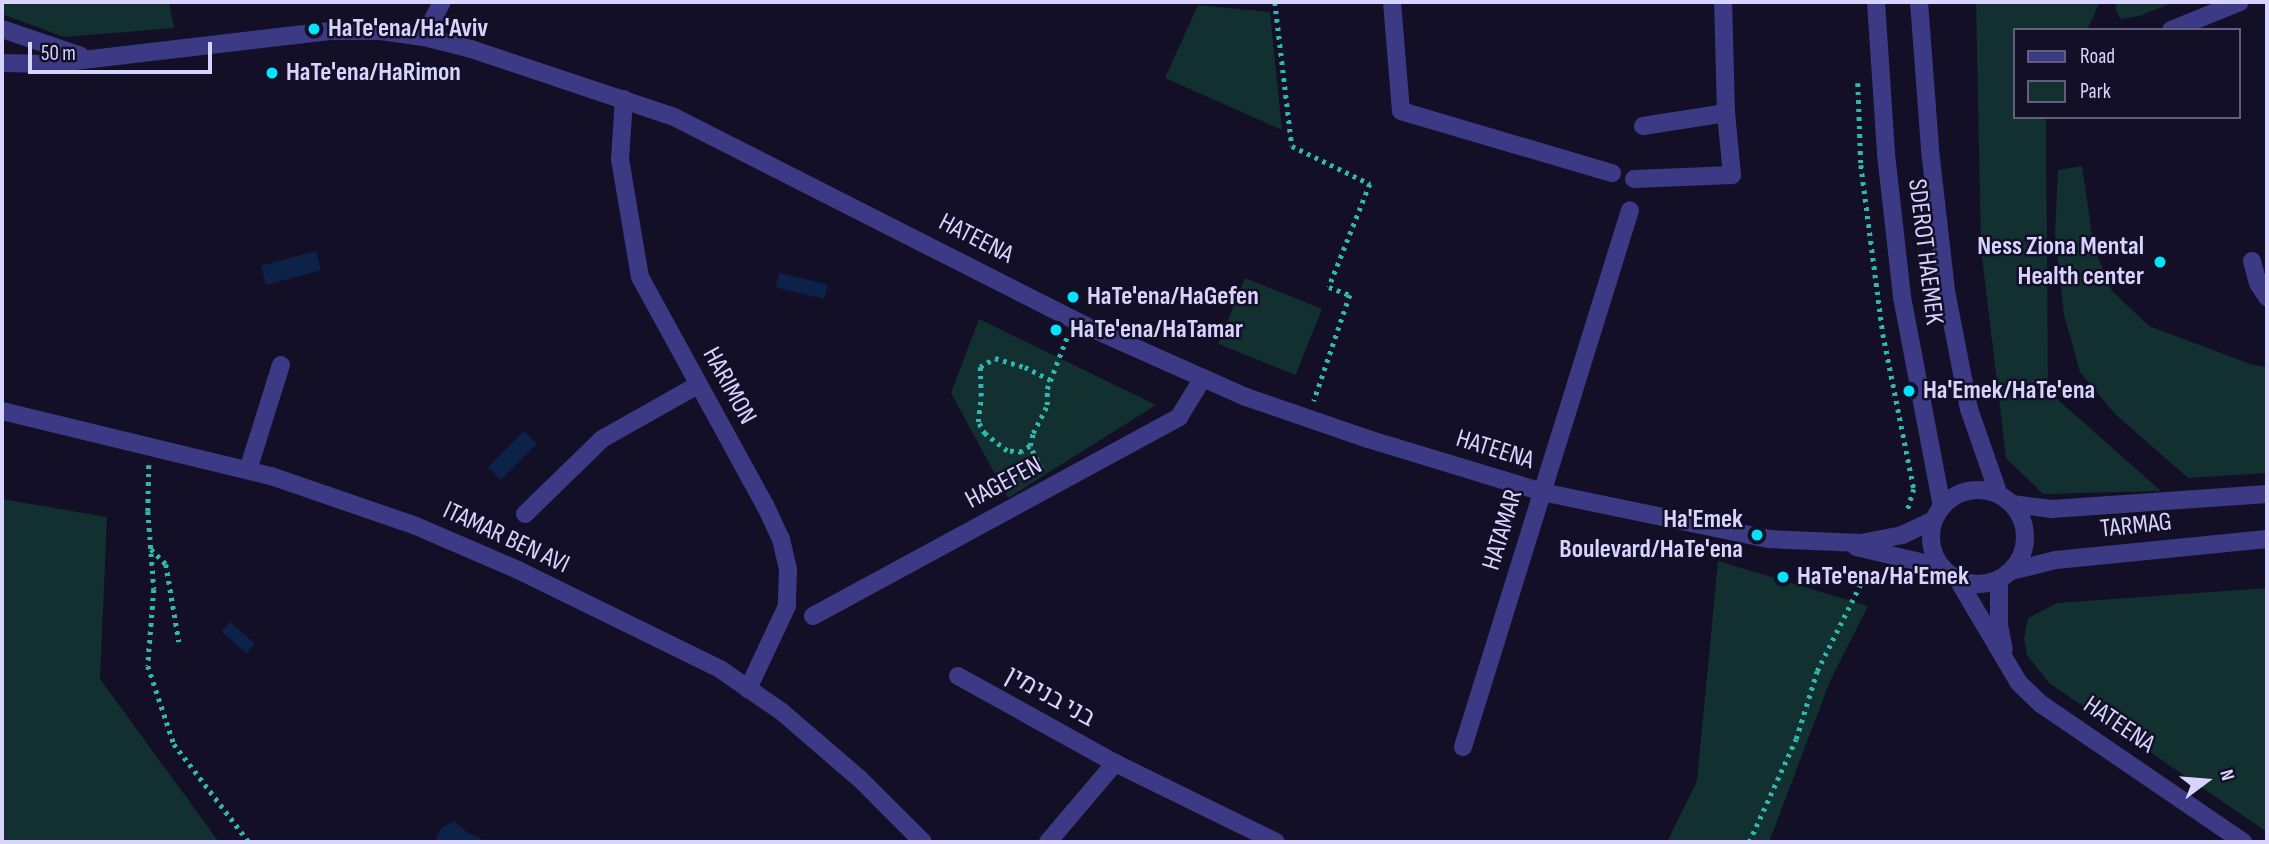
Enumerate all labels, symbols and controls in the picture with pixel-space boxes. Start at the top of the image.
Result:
place label: HaTe'ena/Ha'Aviv [328,13,488,45]
marker: HaTe'ena/Ha'Aviv [306,21,322,37]
scale bar [32,28,215,72]
legend [2014,28,2241,119]
text: 50 m [41,41,76,66]
text: Road [2080,44,2115,69]
place label: HaTe'ena/HaRimon [286,57,461,89]
marker: HaTe'ena/HaRimon [264,65,280,81]
text: Park [2080,79,2111,104]
street label: SDEROT HAEMEK [1901,177,1949,327]
street label: HATEENA [933,207,1019,271]
place label: Ness Ziona Mental Health center [1977,231,2144,292]
marker: Ness Ziona Mental Health center [2150,252,2170,272]
place label: HaTe'ena/HaGefen [1087,281,1259,313]
marker: HaTe'ena/HaGefen [1065,289,1081,305]
place label: HaTe'ena/HaTamar [1070,314,1243,346]
marker: HaTe'ena/HaTamar [1048,322,1064,338]
street label: HARIMON [695,342,763,430]
place label: Ha'Emek/HaTe'ena [1923,375,2095,407]
marker: Ha'Emek/HaTe'ena [1901,383,1917,399]
street label: HATEENA [1452,423,1538,477]
street label: HAGEFEN [960,450,1048,516]
street label: HATAMAR [1476,486,1530,574]
street label: ITAMAR BEN AVI [438,495,574,581]
place label: Ha'Emek Boulevard/HaTe'ena [1559,504,1743,566]
street label: TARMAG [2099,507,2173,545]
marker: Ha'Emek Boulevard/HaTe'ena [1749,527,1765,543]
place label: HaTe'ena/Ha'Emek [1797,561,1969,593]
marker: HaTe'ena/Ha'Emek [1775,569,1791,585]
street label: בני בנימין [1000,660,1100,734]
street label: HATEENA [2077,690,2161,760]
north arrow [2171,746,2241,816]
text: N [2214,767,2239,783]

